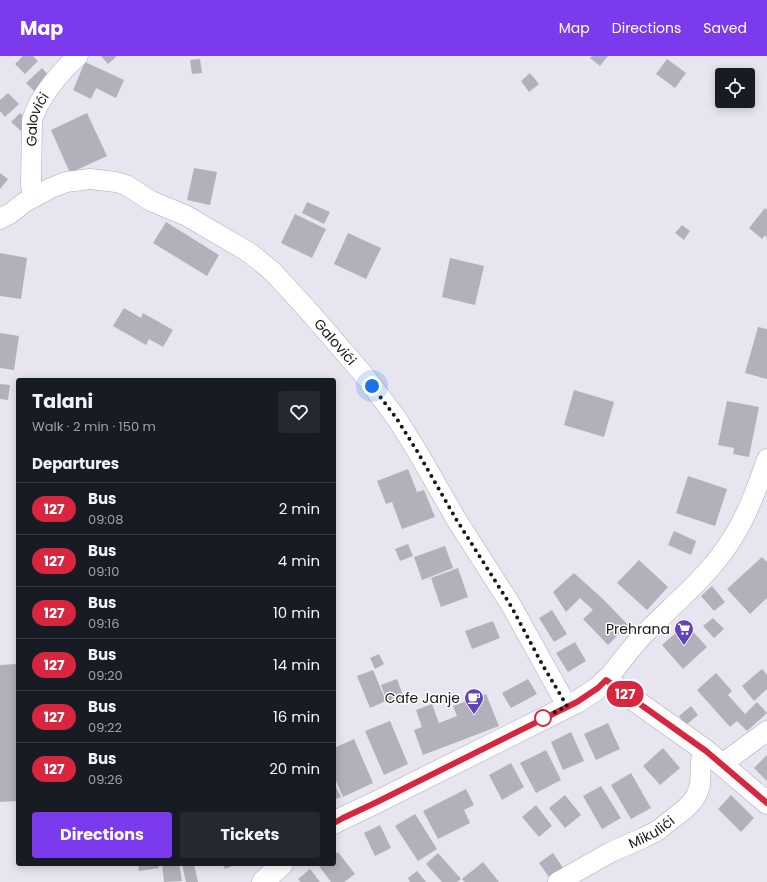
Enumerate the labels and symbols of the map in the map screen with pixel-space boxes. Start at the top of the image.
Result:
street label: Galovići [22,88,54,147]
street label: Galovići [309,314,361,370]
your location [362,376,382,396]
supermarket icon: Prehrana [673,618,695,646]
place label: Prehrana [606,619,670,639]
line badge: 127 [602,681,648,707]
cafe icon: Cafe Janje [463,687,485,715]
place label: Cafe Janje [385,688,460,708]
unlabelled marker [534,709,552,727]
street label: Mikulići [625,811,679,853]

